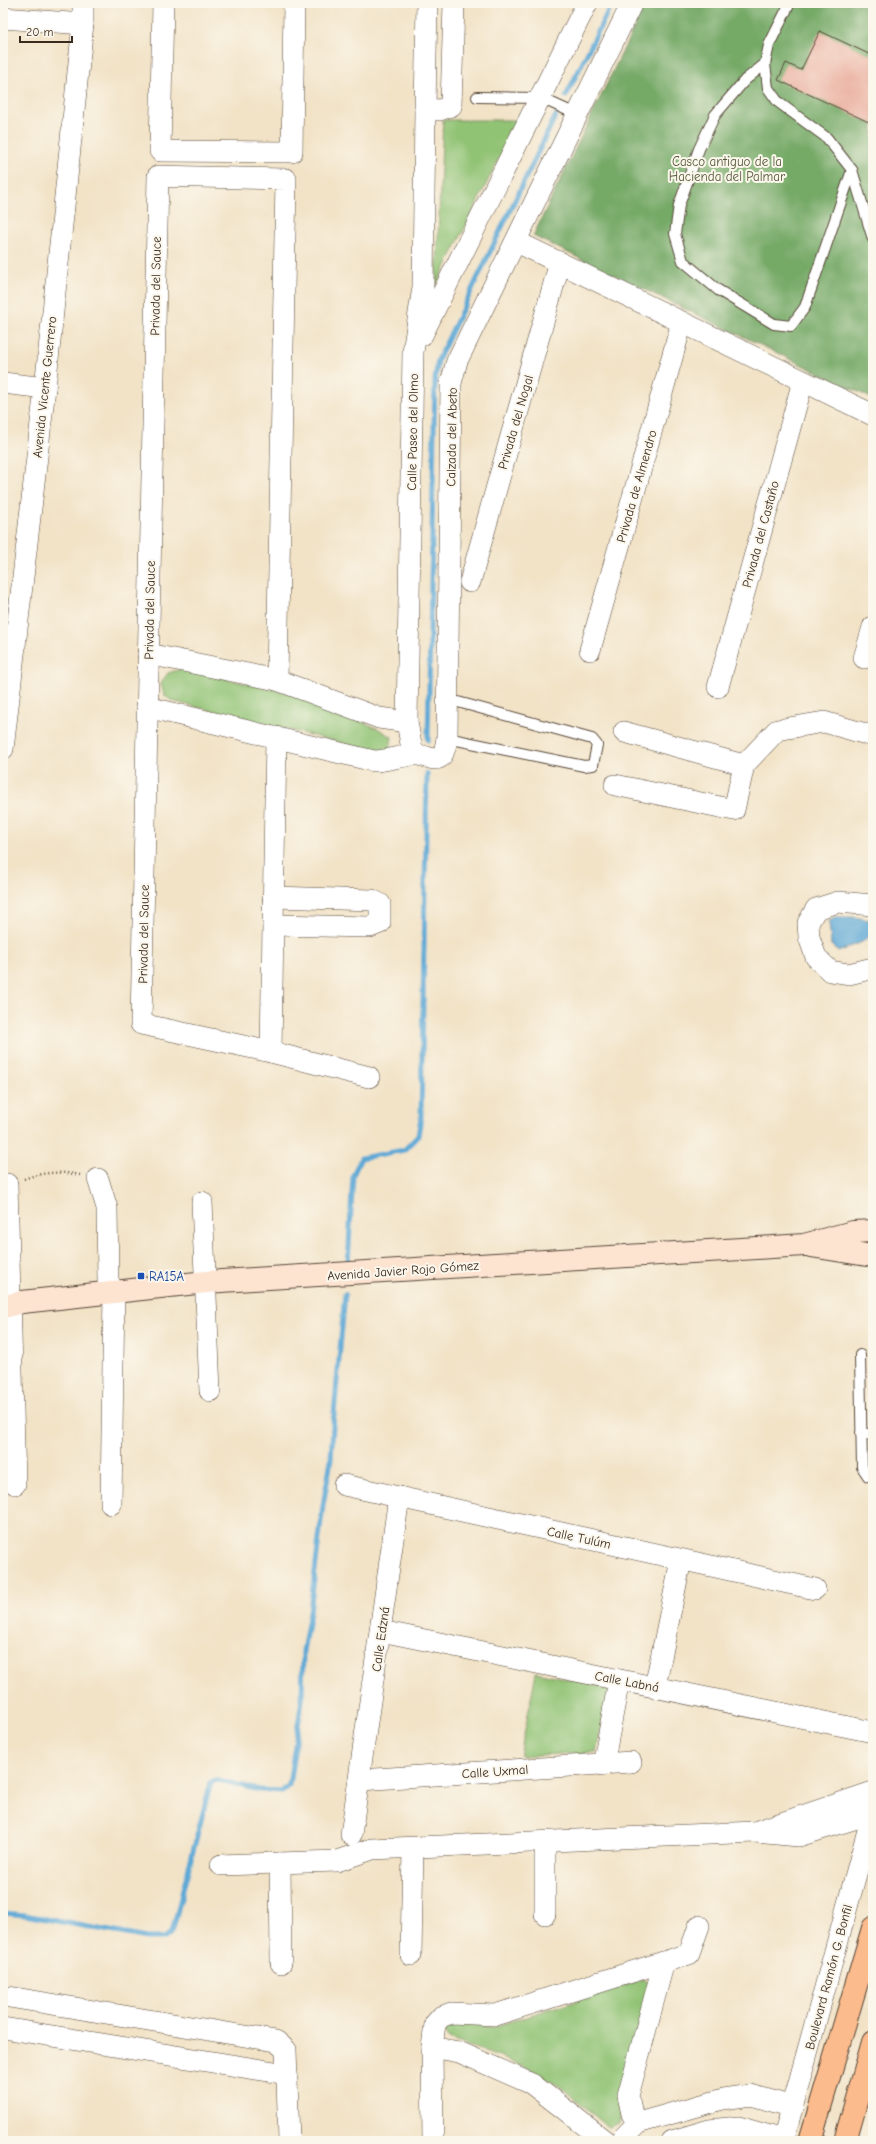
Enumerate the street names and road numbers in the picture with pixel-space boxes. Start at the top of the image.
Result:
street label: Privada del Sauce [147,236,164,336]
street label: Avenida Vicente Guerrero [30,315,59,459]
street label: Calle Paseo del Olmo [404,373,421,491]
street label: Privada del Nogal [495,373,536,471]
street label: Calzada del Abeto [443,387,460,487]
street label: Privada de Almendro [613,428,660,544]
street label: Privada del Castaño [739,479,782,589]
street label: Privada del Sauce [141,560,158,660]
street label: Privada del Sauce [135,884,152,984]
street label: Avenida Javier Rojo Gómez [327,1258,480,1283]
street label: Calle Tulúm [546,1523,612,1552]
street label: Calle Edzná [369,1606,392,1673]
street label: Calle Labná [594,1668,660,1695]
street label: Calle Uxmal [461,1762,529,1781]
street label: Boulevard Ramón G. Bonfil [802,1903,855,2051]

